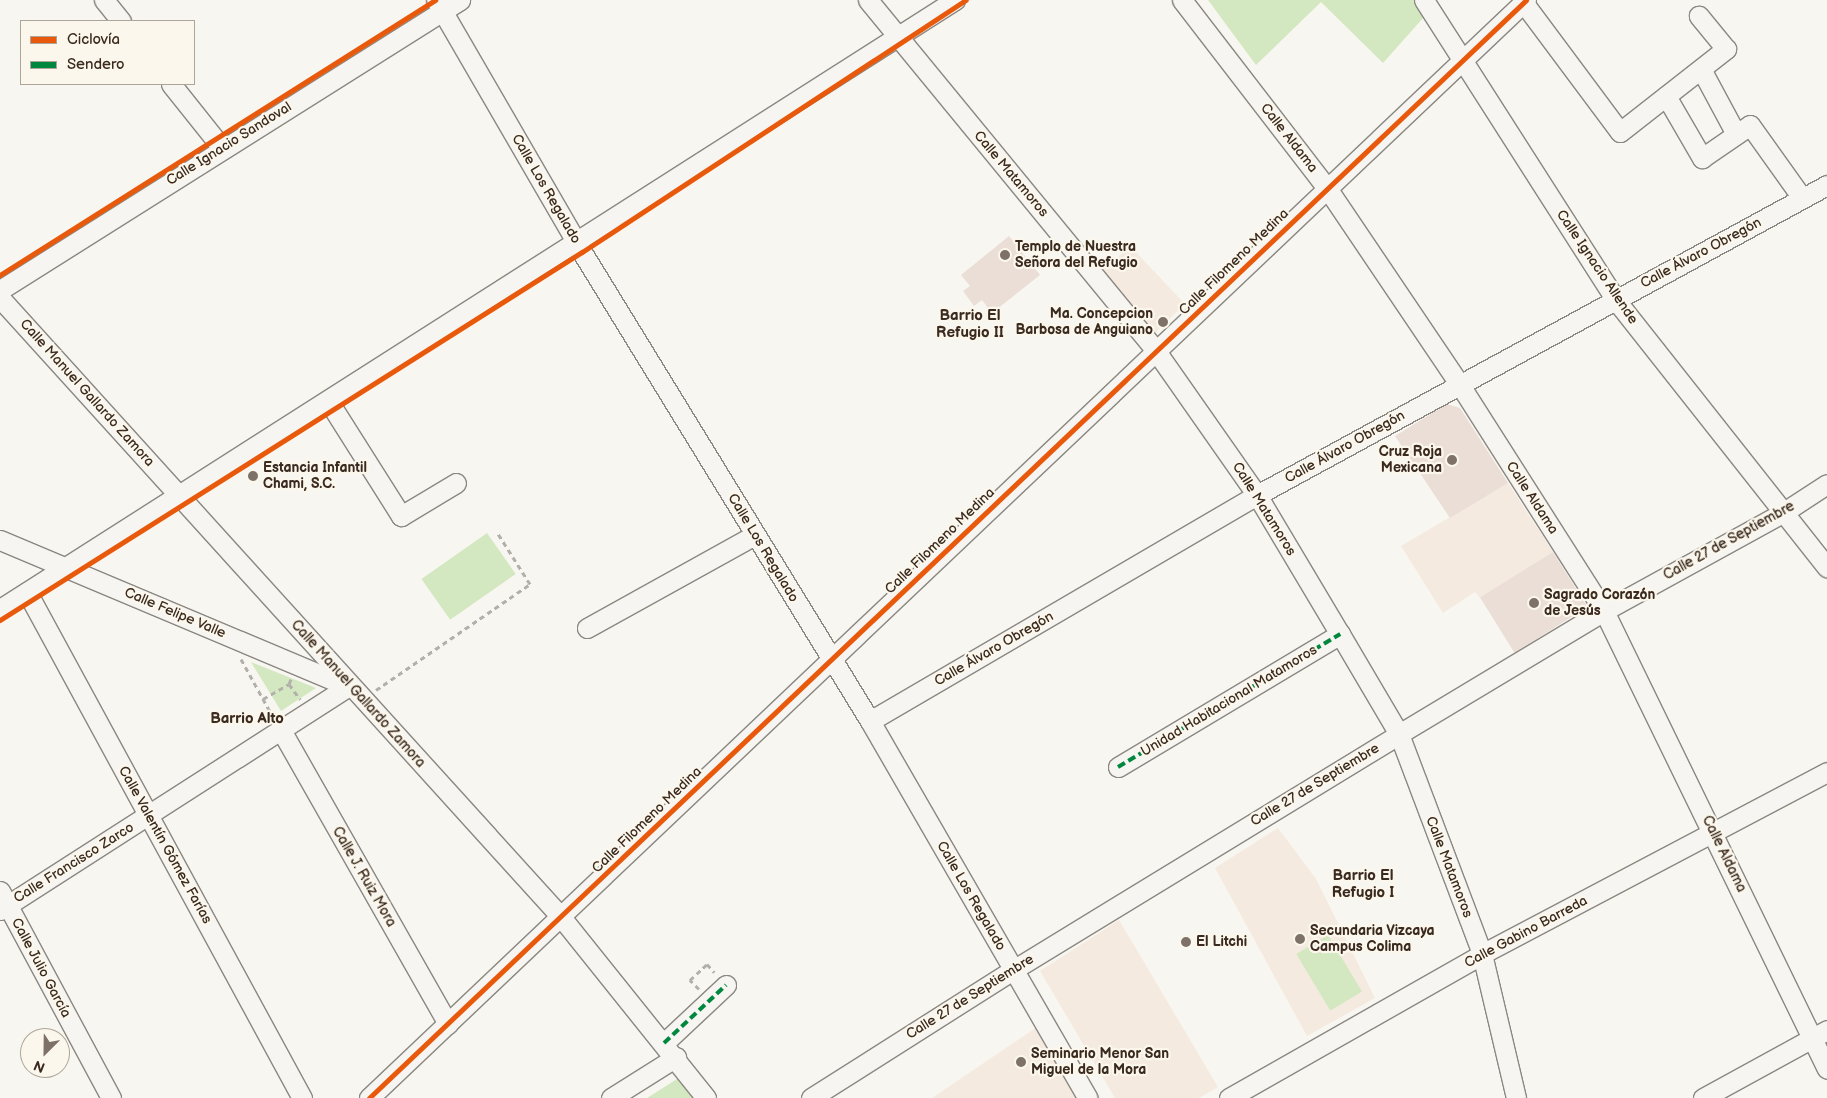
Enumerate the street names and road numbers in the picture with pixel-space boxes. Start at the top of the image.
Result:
street label: Calle Ignacio Sandoval [163,99,295,189]
street label: Calle Aldama [1257,100,1321,176]
street label: Calle Matamoros [970,128,1052,220]
street label: Calle Los Regalado [508,131,584,247]
street label: Calle Filomeno Medina [1176,205,1292,319]
street label: Calle Ignacio Allende [1553,207,1641,327]
street label: Calle Álvaro Obregón [1638,214,1764,292]
street label: Calle Manuel Gallardo Zamora [16,316,158,470]
street label: Calle Álvaro Obregón [1282,407,1408,487]
street label: Calle Matamoros [1228,459,1300,559]
street label: Calle Aldama [1502,459,1562,537]
street label: Calle Filomeno Medina [882,484,998,598]
street label: Calle Los Regalado [724,491,802,605]
street label: Calle 27 de Septiembre [1660,498,1798,584]
street label: Calle Felipe Valle [122,584,228,642]
street label: Calle Álvaro Obregón [932,608,1056,690]
street label: Calle Manuel Gallardo Zamora [287,617,429,771]
street label: Unidad Habitacional Matamoros [1138,642,1320,760]
street label: Calle 27 de Septiembre [1247,740,1383,830]
street label: Calle Valentín Gómez Farías [115,763,215,927]
street label: Calle Filomeno Medina [589,763,705,877]
street label: Calle Aldama [1698,813,1750,895]
street label: Calle Matamoros [1422,814,1476,920]
street label: Calle Francisco Zarco [11,819,137,907]
street label: Calle J. Ruiz Mora [328,824,400,930]
street label: Calle Los Regalado [933,838,1009,954]
street label: Calle Gabino Barreda [1462,892,1590,972]
street label: Calle Julio García [7,915,75,1021]
street label: Calle 27 de Septiembre [903,951,1037,1043]

